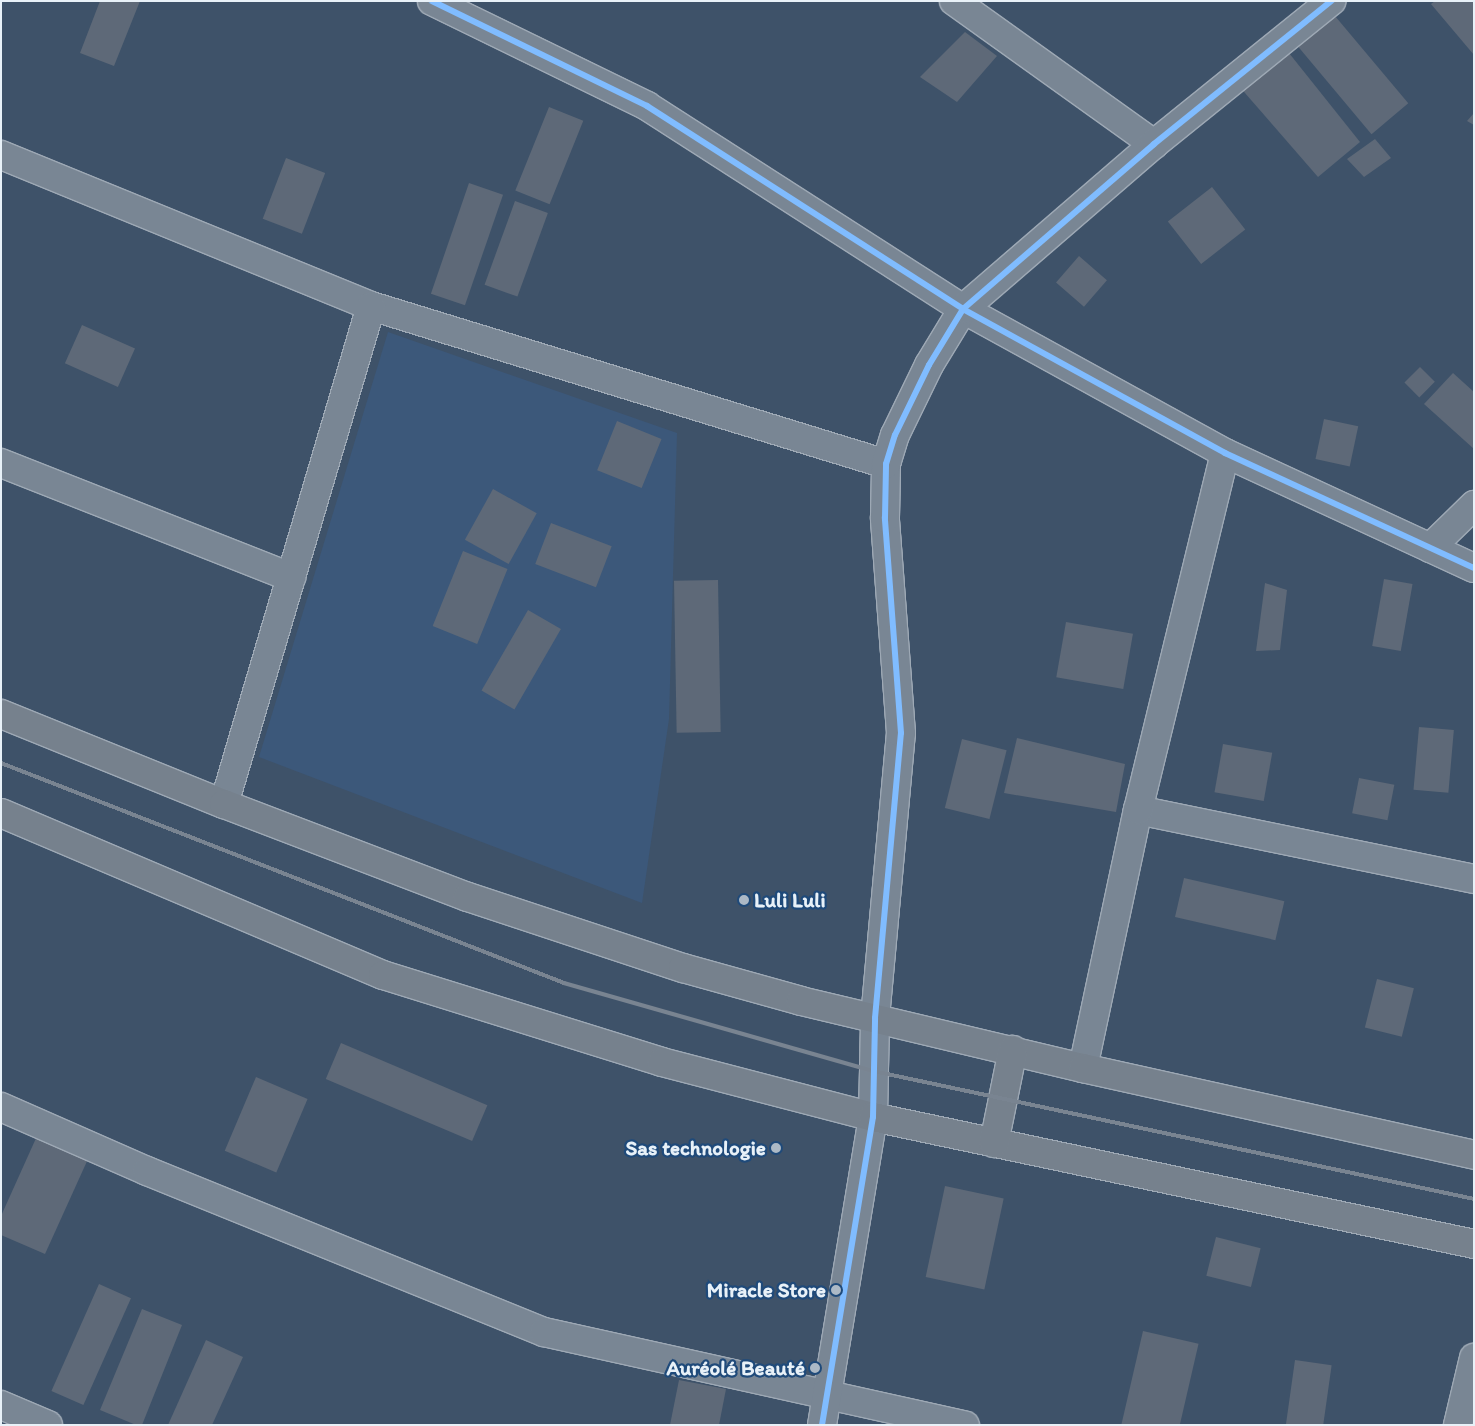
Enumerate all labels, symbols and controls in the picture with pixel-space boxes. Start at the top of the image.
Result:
place label: Luli Luli [754,887,825,913]
marker: Luli Luli [738,894,750,906]
place label: Sas technologie [625,1135,766,1161]
marker: Sas technologie [770,1142,782,1154]
place label: Miracle Store [707,1277,826,1303]
marker: Miracle Store [830,1284,842,1296]
place label: Auréolé Beauté [667,1355,805,1381]
marker: Auréolé Beauté [809,1362,821,1374]

